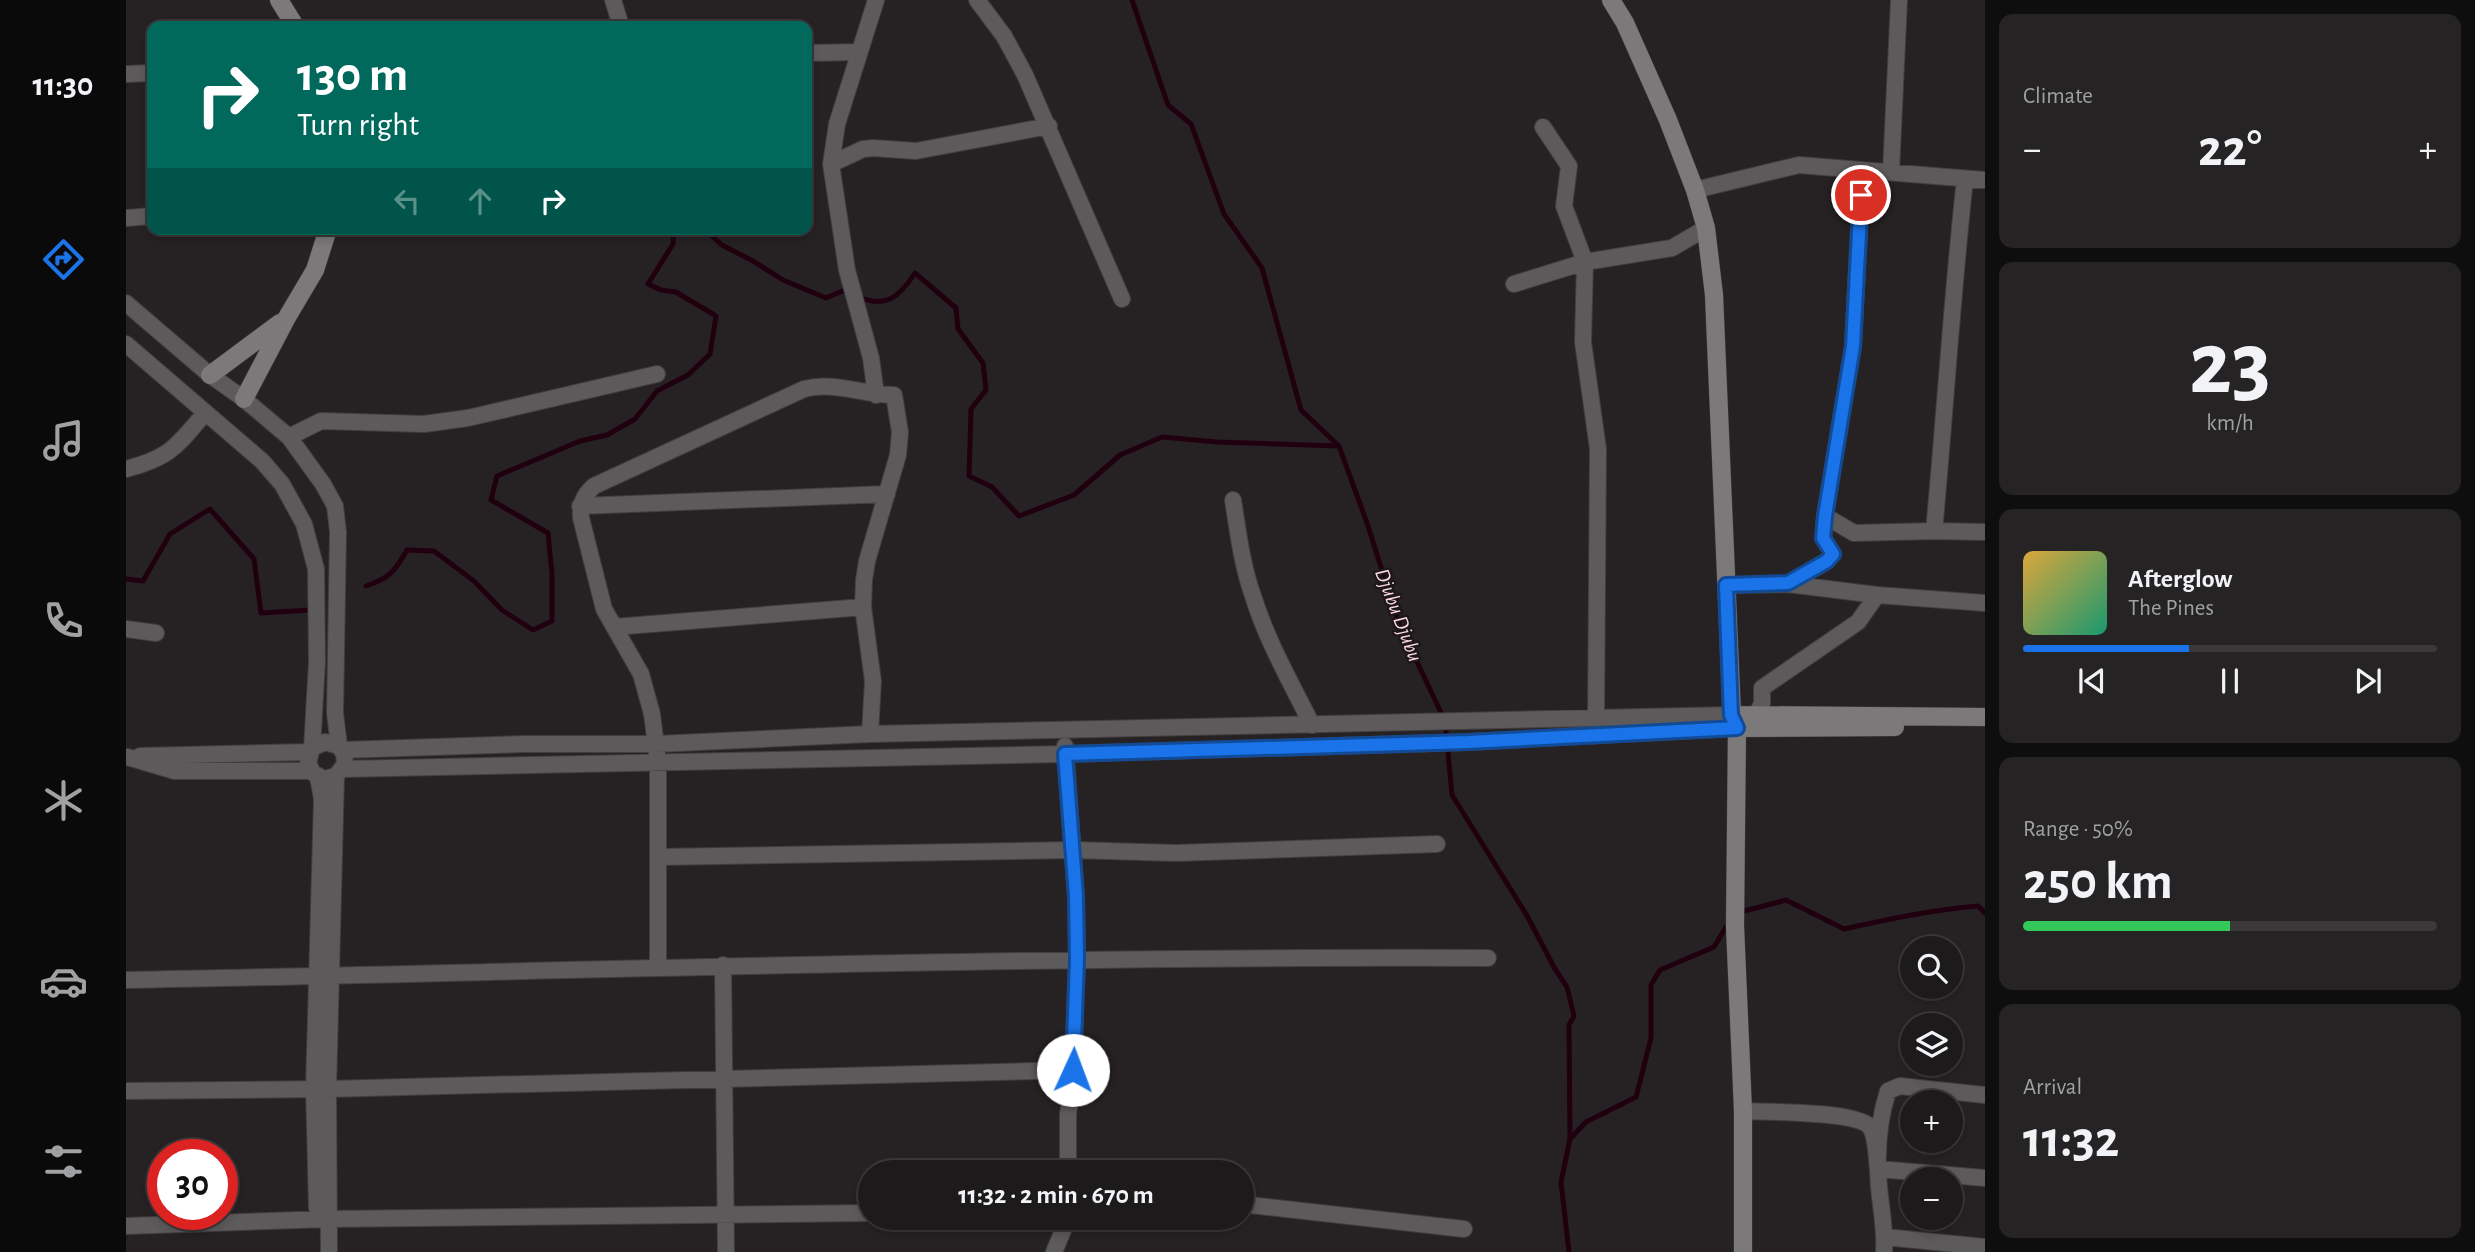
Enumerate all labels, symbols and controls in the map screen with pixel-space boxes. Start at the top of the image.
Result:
icon: right [182,49,273,140]
text: 130 m [297,51,408,100]
text: 11:30 [33,69,93,101]
text: Climate [2023,85,2093,108]
text: Turn right [297,109,419,141]
text: 22° [2198,123,2262,175]
text: − [2023,131,2041,169]
text: + [2419,131,2437,169]
pin [1831,165,1891,225]
icon: arrive [1842,176,1880,214]
icon: left [388,182,426,220]
icon: ahead [461,182,499,220]
icon: right [534,182,572,220]
icon: directions [39,235,88,284]
text: 23 [2189,319,2271,410]
text: km/h [2206,412,2254,435]
icon: music [39,416,88,465]
water label: Djubu Djubu [1371,566,1426,665]
text: Afterglow [2128,566,2232,592]
icon: phone [39,596,88,645]
text: The Pines [2128,597,2214,620]
icon: previous [2073,662,2111,700]
icon: pause [2211,662,2249,700]
icon: next [2349,662,2387,700]
icon: climate [39,776,88,825]
text: Range · 50% [2023,818,2133,841]
text: 250 km [2023,856,2173,908]
map controls [1900,936,1963,1230]
button: search [1900,936,1963,999]
icon: car [39,957,88,1006]
button: layers [1900,1013,1963,1076]
position arrow [1036,1033,1110,1107]
text: Arrival [2023,1076,2082,1099]
button: + [1900,1090,1963,1153]
text: 11:32 [2023,1114,2119,1166]
icon: filters [39,1137,88,1186]
speed limit sign: 30 [147,1139,238,1230]
button: − [1900,1167,1963,1230]
text: 11:32 · 2 min · 670 m [958,1182,1154,1208]

